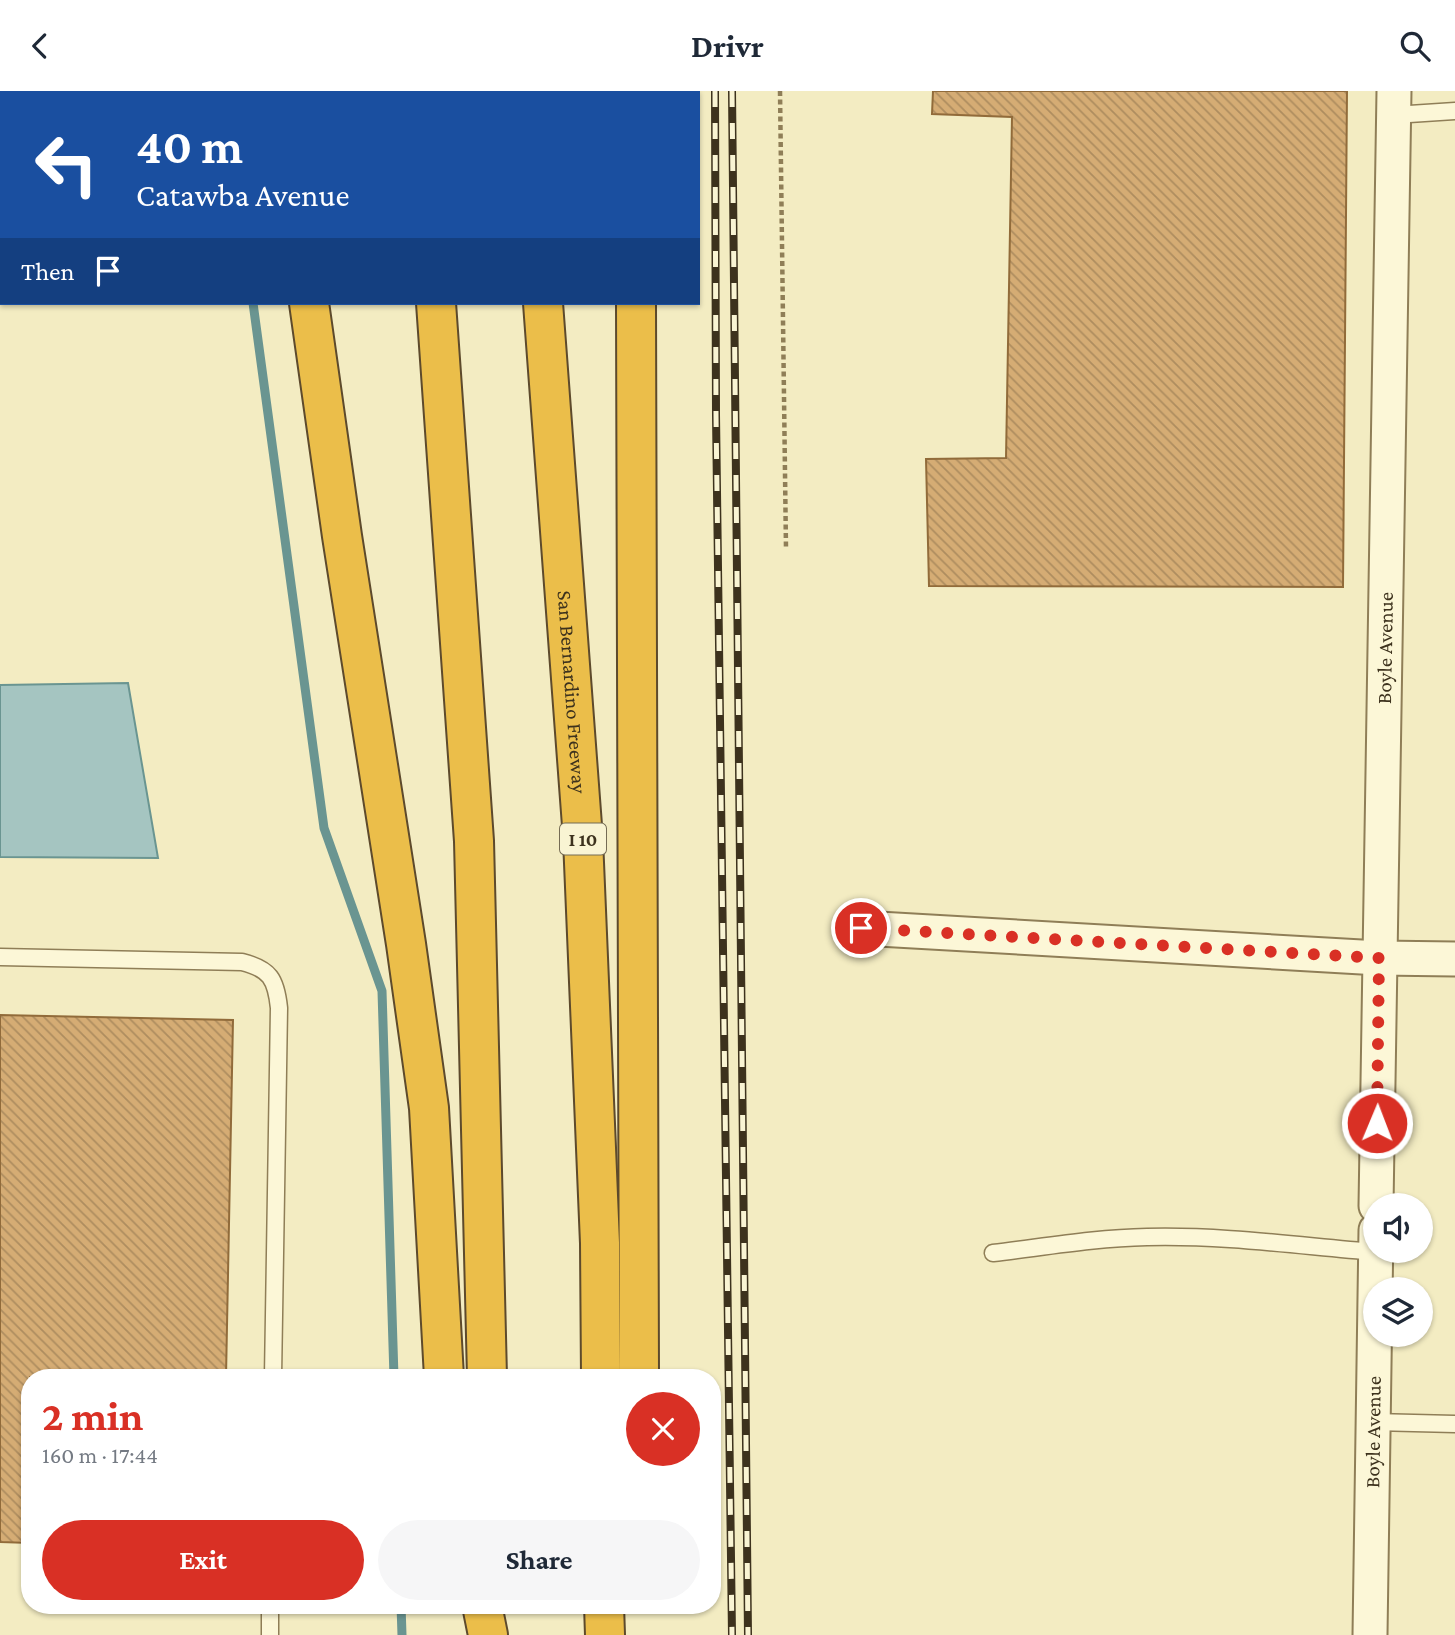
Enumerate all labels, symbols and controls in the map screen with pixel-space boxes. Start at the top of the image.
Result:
icon: back [21,27,59,65]
icon: search [1396,27,1434,65]
text: Drivr [691,28,764,64]
icon: left [21,119,112,210]
text: 40 m [136,119,243,174]
text: Catawba Avenue [136,177,350,213]
icon: arrive [89,252,127,290]
text: Then [21,257,75,286]
street label: San Bernardino Freeway [552,590,592,795]
street label: Boyle Avenue [1372,592,1398,704]
road number: I 10 [560,824,606,855]
pin [831,898,891,958]
icon: arrive [842,909,880,947]
position arrow [1340,1086,1414,1160]
map controls [1363,1193,1433,1347]
button: sound [1363,1193,1433,1263]
button: layers [1363,1277,1433,1347]
street label: Boyle Avenue [1360,1376,1386,1488]
text: 2 min [42,1392,143,1439]
button: close [626,1392,700,1466]
text: 160 m · 17:44 [42,1442,158,1468]
button: Exit [42,1520,364,1600]
button: Share [378,1520,700,1600]

